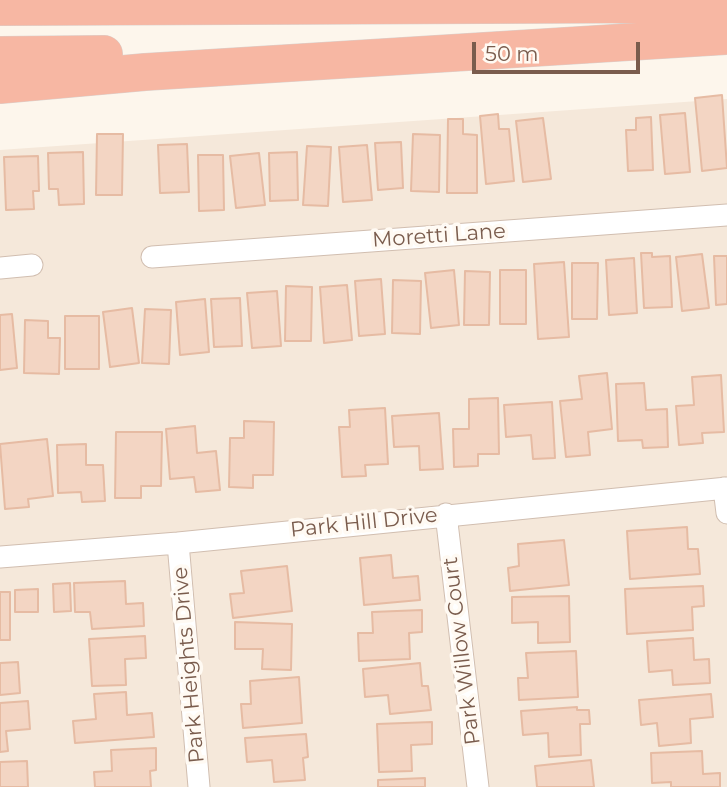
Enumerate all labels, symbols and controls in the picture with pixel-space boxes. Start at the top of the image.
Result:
scale bar [475,28,643,72]
text: 50 m [485,41,539,66]
street label: Moretti Lane [371,219,507,253]
street label: Park Hill Drive [289,503,439,543]
street label: Park Willow Court [438,556,486,746]
street label: Park Heights Drive [168,566,210,764]

